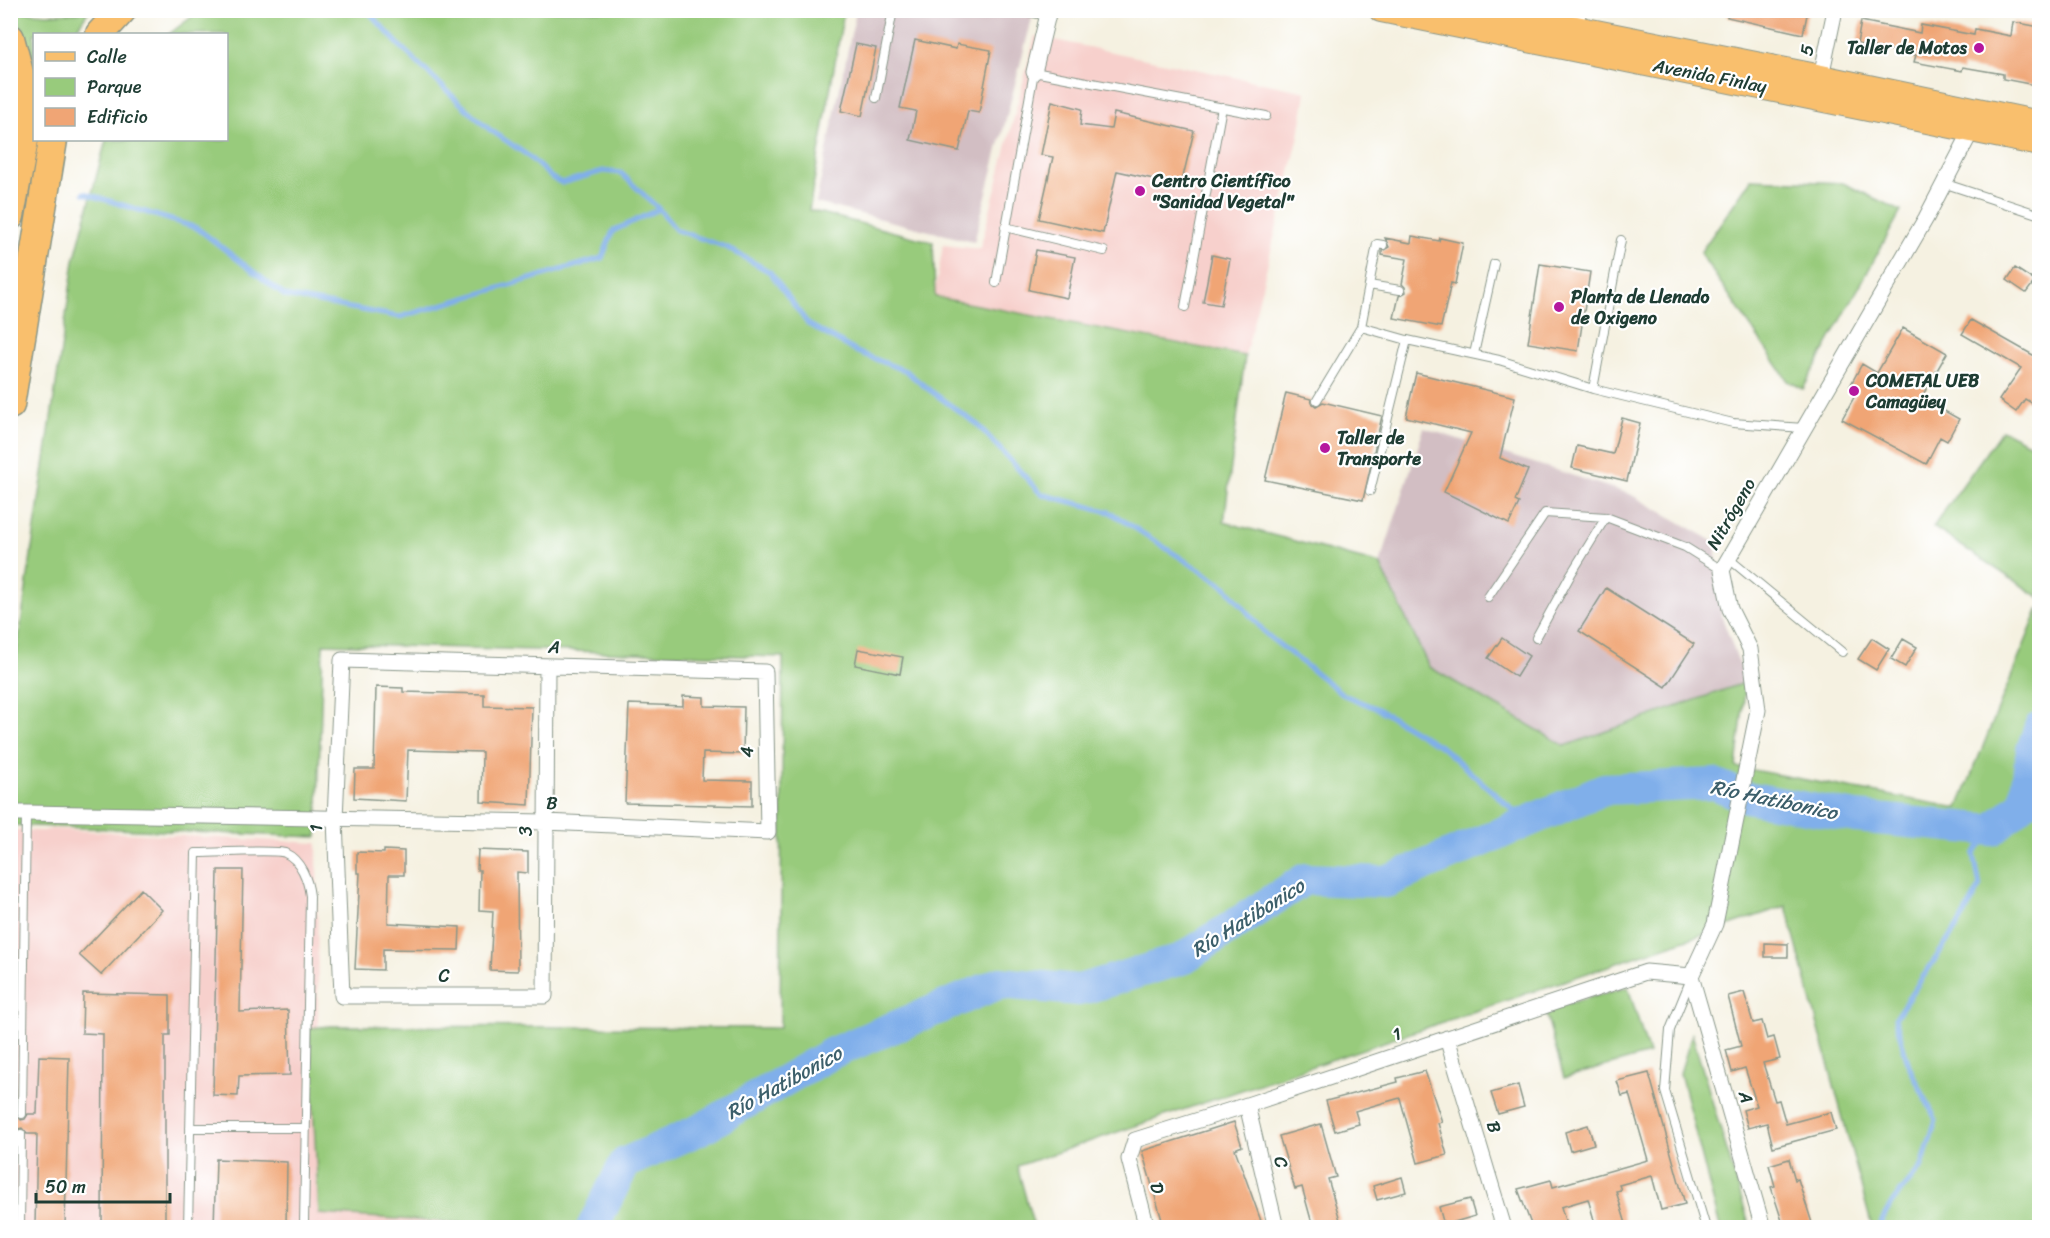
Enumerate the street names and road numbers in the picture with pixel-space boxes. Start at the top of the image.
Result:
street label: 5 [1790,41,1824,59]
street label: Avenida Finlay [1649,49,1770,103]
street label: Nitrógeno [1697,472,1765,556]
street label: A [547,631,560,663]
street label: 4 [731,746,763,758]
street label: B [546,787,558,819]
street label: 1 [300,823,332,832]
street label: 3 [510,826,542,836]
street label: C [438,960,450,992]
street label: 1 [1388,1018,1406,1050]
street label: A [1729,1086,1763,1107]
street label: B [1477,1117,1511,1137]
street label: C [1264,1153,1298,1172]
street label: D [1140,1179,1174,1197]

